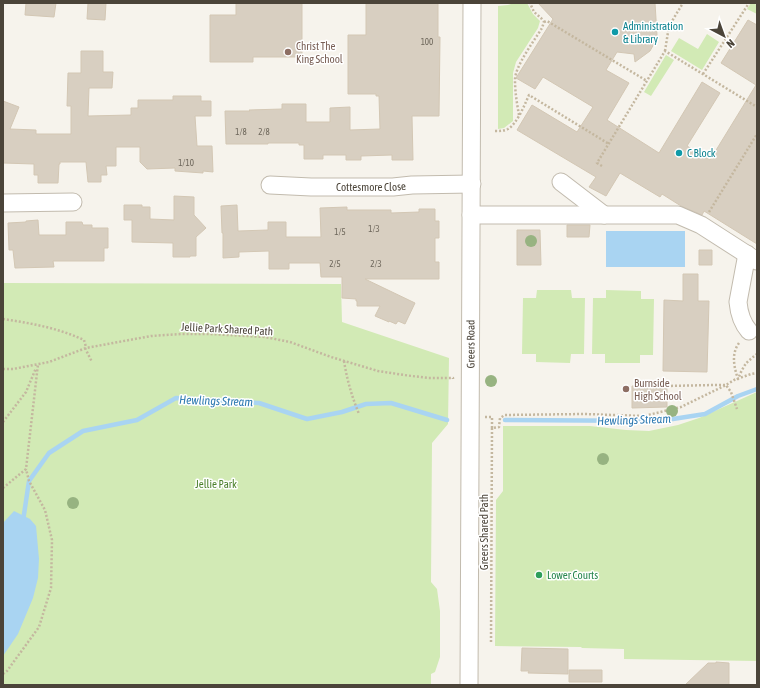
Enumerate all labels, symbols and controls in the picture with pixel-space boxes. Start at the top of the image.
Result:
north arrow [704,16,744,56]
place label: Administration & Library [623,20,683,45]
marker: Administration & Library [610,27,620,37]
house number: 100 [421,37,433,47]
text: N [724,37,737,50]
place label: Christ The King School [296,40,343,65]
marker: Christ The King School [283,47,293,57]
house number: 1/8 [235,127,247,137]
house number: 2/8 [258,127,270,137]
place label: C Block [687,147,716,159]
marker: C Block [674,148,684,158]
house number: 1/10 [178,158,194,168]
street label: Cottesmore Close [336,180,406,193]
house number: 1/3 [368,224,380,234]
house number: 1/5 [334,227,346,237]
house number: 2/5 [329,259,341,269]
house number: 2/3 [370,259,382,269]
street label: Greers Road [464,320,477,368]
street label: Jellie Park Shared Path [181,321,273,337]
place label: Burnside High School [634,377,682,402]
marker: Burnside High School [621,384,631,394]
water label: Hewlings Stream [179,393,254,409]
water label: Hewlings Stream [597,412,672,428]
park label: Jellie Park [195,478,237,490]
street label: Greers Shared Path [478,494,490,570]
place label: Lower Courts [547,569,598,581]
marker: Lower Courts [534,570,544,580]

